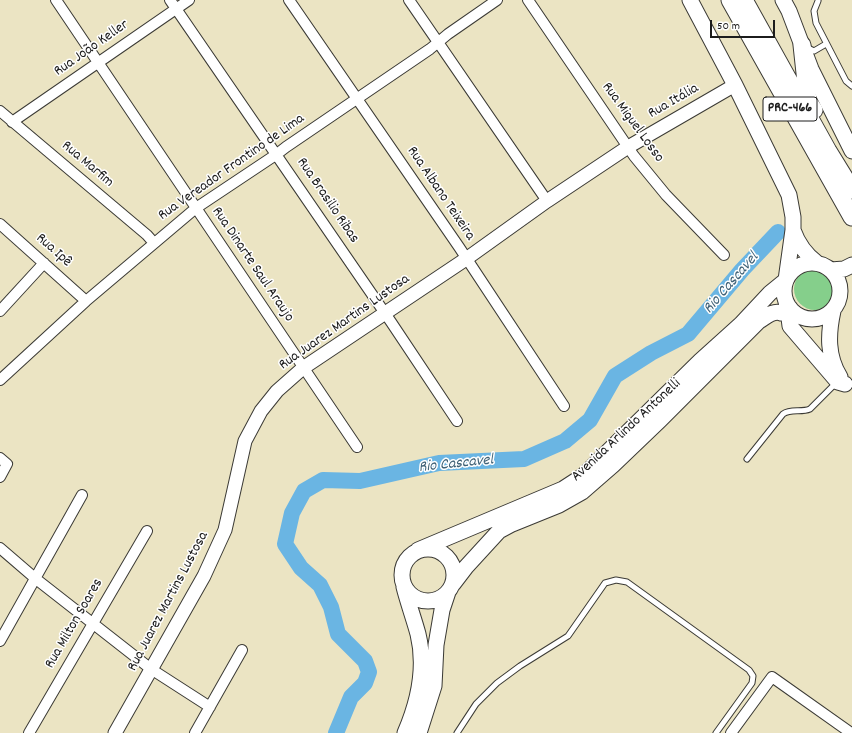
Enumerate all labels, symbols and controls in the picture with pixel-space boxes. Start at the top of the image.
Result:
scale bar [712,12,777,38]
street label: Rua João Keller [51,17,133,81]
text: 50 m [717,18,740,35]
street label: Rua Miguel Losso [597,79,667,167]
street label: Rua Itália [646,80,702,124]
road number: PRC-466 [763,97,817,121]
street label: Rua Vereador Frontino de Lima [155,111,309,225]
street label: Rua Marfim [57,138,117,192]
street label: Rua Albano Teixeira [402,144,478,244]
street label: Rua Brasilio Ribas [292,155,362,247]
street label: Rua Dinarte Saul Araujo [207,204,297,326]
street label: Rua Ipê [31,230,75,272]
water label: Rio Cascavel [700,249,764,319]
street label: Rua Juarez Martins Lustosa [276,271,414,375]
street label: Avenida Arlindo Antonelli [569,376,685,486]
water label: Rio Cascavel [418,452,494,478]
street label: Rua Juarez Martins Lustosa [125,529,213,675]
street label: Rua Milton Soares [42,576,108,672]

